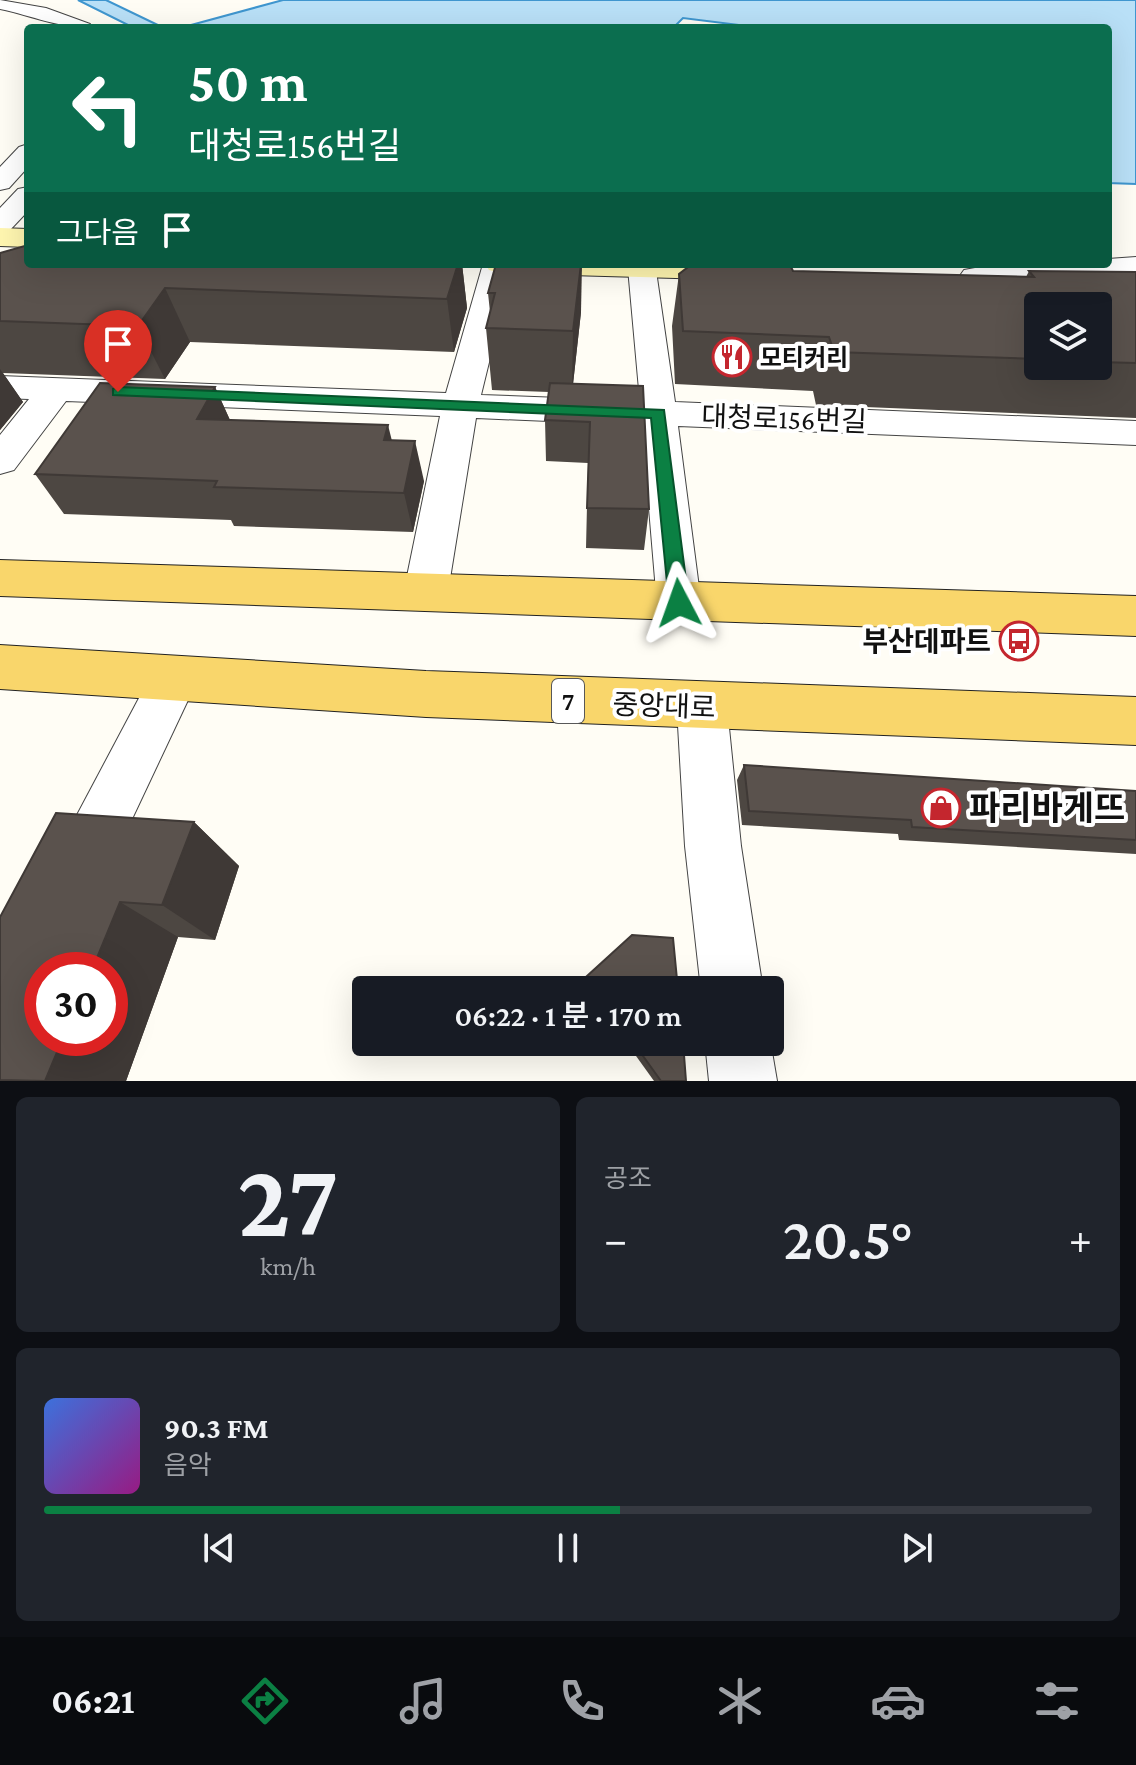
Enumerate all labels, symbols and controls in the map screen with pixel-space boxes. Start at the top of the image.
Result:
text: 50 m [188,51,308,113]
icon: left [56,56,160,160]
text: 대청로156번길 [188,126,401,166]
icon: arrive [155,208,199,252]
text: 그다음 [56,216,139,249]
map controls [1024,292,1112,380]
button: layers [1024,292,1112,380]
pin [84,310,152,392]
icon: arrive [96,322,140,366]
restaurant icon: 모티커리 [711,336,753,378]
place label: 모티커리 [760,344,848,371]
street label: 대청로156번길 [701,401,867,437]
position arrow [637,561,721,645]
bus stop icon: 부산데파트 [998,620,1040,662]
place label: 부산데파트 [862,626,991,657]
road number: 7 [552,679,584,723]
street label: 중앙대로 [612,689,716,723]
shop icon: 파리바게뜨 [920,787,962,829]
place label: 파리바게뜨 [969,790,1125,827]
speed limit sign: 30 [24,952,128,1056]
text: 06:22 · 1 분 · 170 m [454,999,682,1032]
text: 27 [238,1142,338,1257]
text: 공조 [604,1164,652,1193]
text: 20.5° [783,1205,913,1272]
text: − [604,1215,627,1263]
text: + [1069,1215,1092,1263]
text: km/h [260,1252,316,1281]
text: 90.3 FM [164,1411,269,1444]
text: 음악 [164,1451,212,1480]
icon: previous [197,1526,241,1570]
icon: pause [546,1526,590,1570]
icon: next [895,1526,939,1570]
icon: directions [237,1673,293,1729]
icon: music [395,1673,451,1729]
icon: phone [554,1673,610,1729]
icon: climate [712,1673,768,1729]
icon: car [870,1673,926,1729]
icon: filters [1029,1673,1085,1729]
text: 06:21 [51,1681,135,1721]

